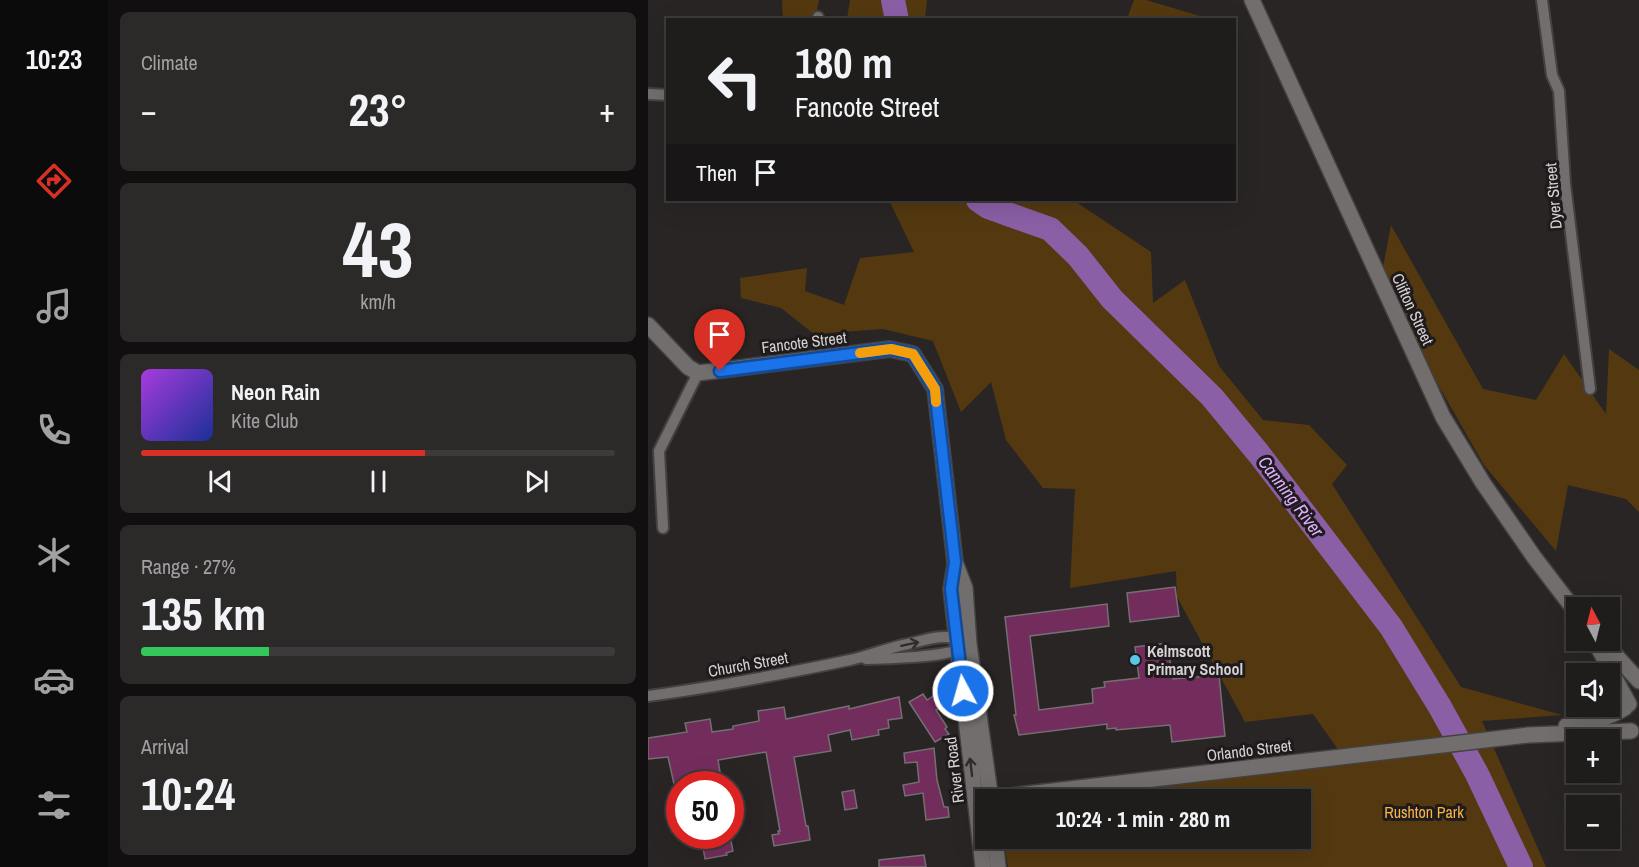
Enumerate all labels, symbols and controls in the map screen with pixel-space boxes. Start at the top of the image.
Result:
text: 180 m [795,35,893,91]
text: 10:23 [26,41,82,77]
icon: left [696,42,774,120]
text: Climate [141,49,198,76]
text: 23° [348,79,408,140]
text: − [141,88,157,132]
text: + [599,88,615,132]
text: Fancote Street [795,89,939,125]
icon: arrive [749,156,782,189]
text: Then [696,158,737,188]
icon: directions [33,160,75,202]
street label: Dyer Street [1539,162,1567,230]
text: 43 [342,196,414,301]
street label: Clifton Street [1387,270,1439,349]
icon: music [33,285,75,327]
text: km/h [360,288,396,315]
pin [694,309,745,371]
icon: arrive [703,318,736,351]
street label: Fancote Street [760,326,848,358]
text: Neon Rain [231,377,320,407]
text: Kite Club [231,407,298,434]
icon: phone [33,409,75,451]
water label: Canning River [1252,450,1330,542]
icon: previous [204,465,237,498]
icon: pause [362,465,395,498]
icon: next [520,465,553,498]
icon: climate [33,534,75,576]
text: Range · 27% [141,553,236,580]
text: 135 km [141,583,266,644]
north arrow [1566,597,1620,651]
map controls [1566,597,1620,849]
one-way arrow [899,638,919,649]
place label: Kelmscott Primary School [1147,640,1243,680]
street label: Church Street [706,646,790,682]
marker: Kelmscott Primary School [1128,653,1142,667]
icon: car [33,659,75,701]
position arrow [931,659,995,723]
button: sound [1566,663,1620,717]
button: + [1566,729,1620,783]
text: Arrival [141,733,188,760]
street label: Orlando Street [1205,734,1293,766]
street label: River Road [939,736,969,804]
one-way arrow [966,758,977,778]
text: 10:24 [141,763,235,824]
speed limit sign: 50 [666,771,744,849]
icon: filters [33,784,75,826]
button: − [1566,795,1620,849]
park label: Rushton Park [1384,801,1464,823]
text: 10:24 · 1 min · 280 m [1056,804,1230,834]

